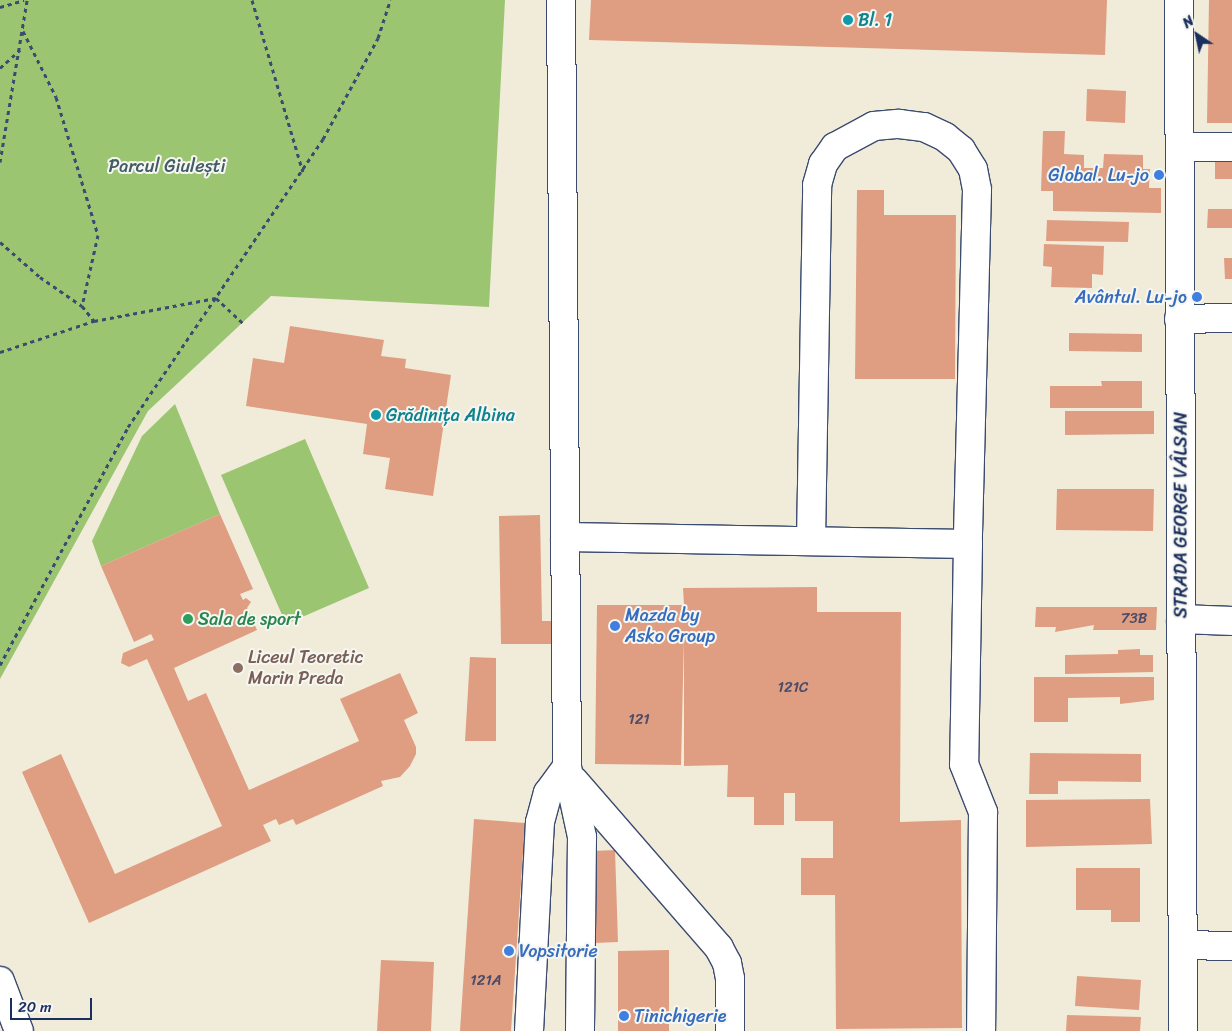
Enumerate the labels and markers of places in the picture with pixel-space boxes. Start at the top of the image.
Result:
place label: Bl. 1 [858,9,892,31]
marker: Bl. 1 [842,14,854,26]
place label: Global. Lu-jo [1048,164,1149,186]
marker: Global. Lu-jo [1153,169,1165,181]
place label: Avântul. Lu-jo [1075,286,1187,308]
marker: Avântul. Lu-jo [1191,291,1203,303]
place label: Grădinița Albina [386,404,515,426]
marker: Grădinița Albina [370,409,382,421]
place label: Mazda by Asko Group [625,605,715,648]
place label: Sala de sport [198,608,303,630]
marker: Sala de sport [182,613,194,625]
marker: Mazda by Asko Group [609,620,621,632]
place label: Liceul Teoretic Marin Preda [248,647,364,690]
marker: Liceul Teoretic Marin Preda [232,662,244,674]
place label: Vopsitorie [519,940,598,962]
marker: Vopsitorie [503,945,515,957]
place label: Tinichigerie [634,1005,726,1027]
marker: Tinichigerie [618,1010,630,1022]

